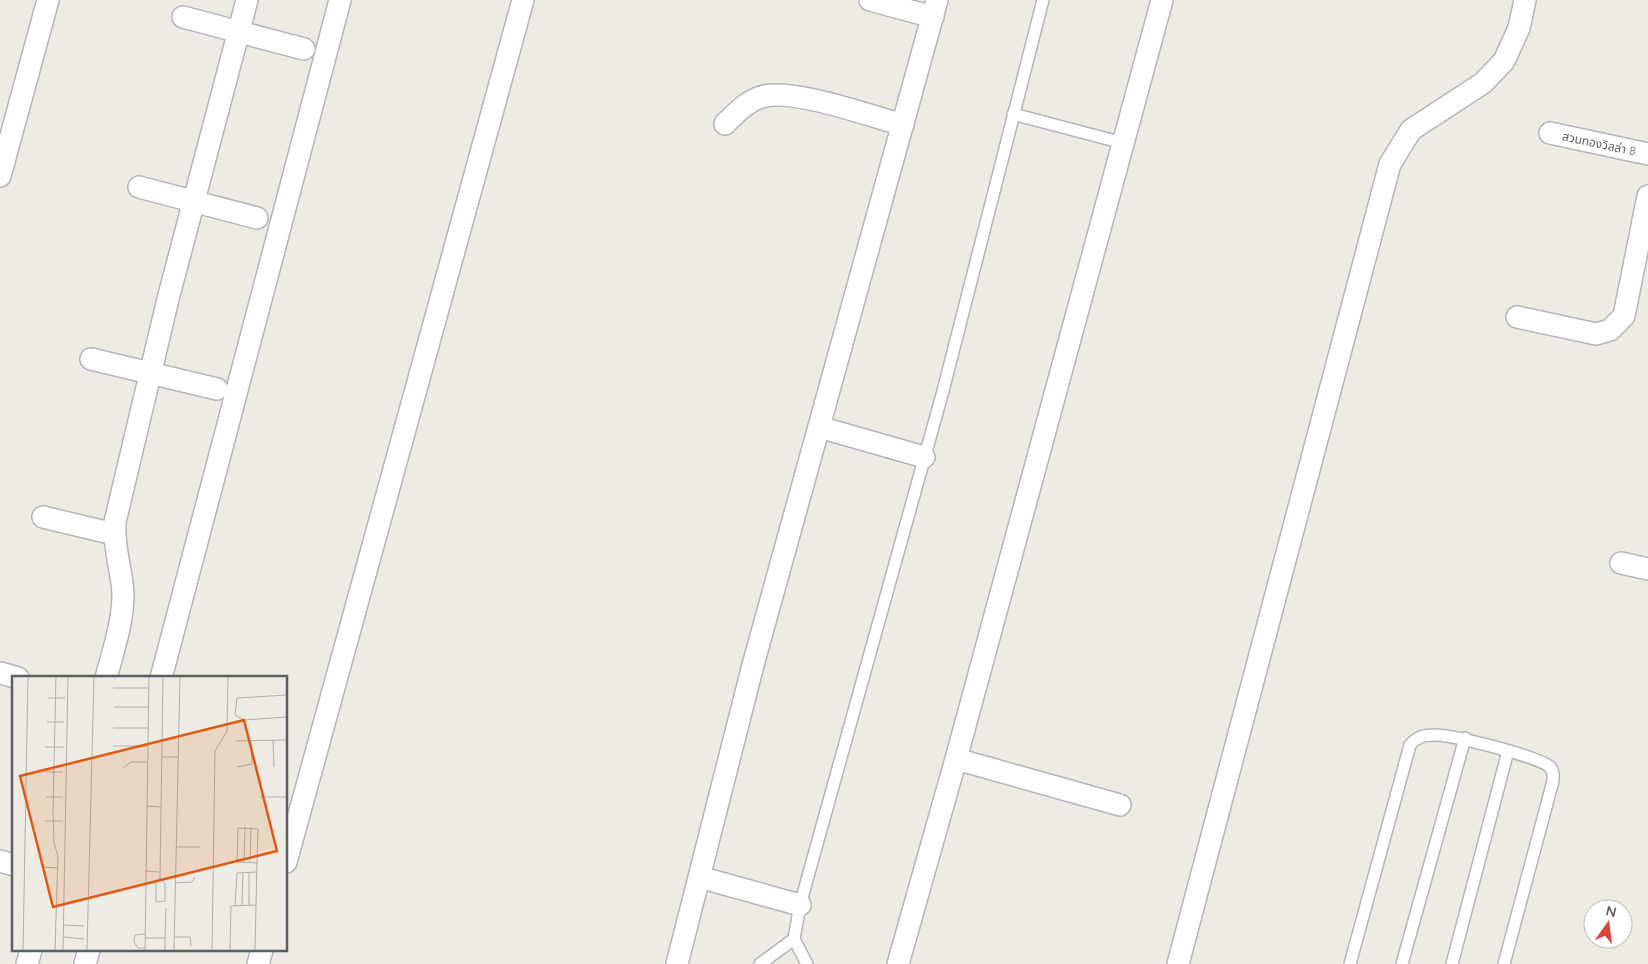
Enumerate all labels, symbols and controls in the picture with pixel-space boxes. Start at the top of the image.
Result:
street label: สวนทองวิลล่า 8 [1561,128,1637,159]
inset map [12,676,288,952]
north arrow [1583,899,1633,949]
text: N [1604,901,1618,921]

